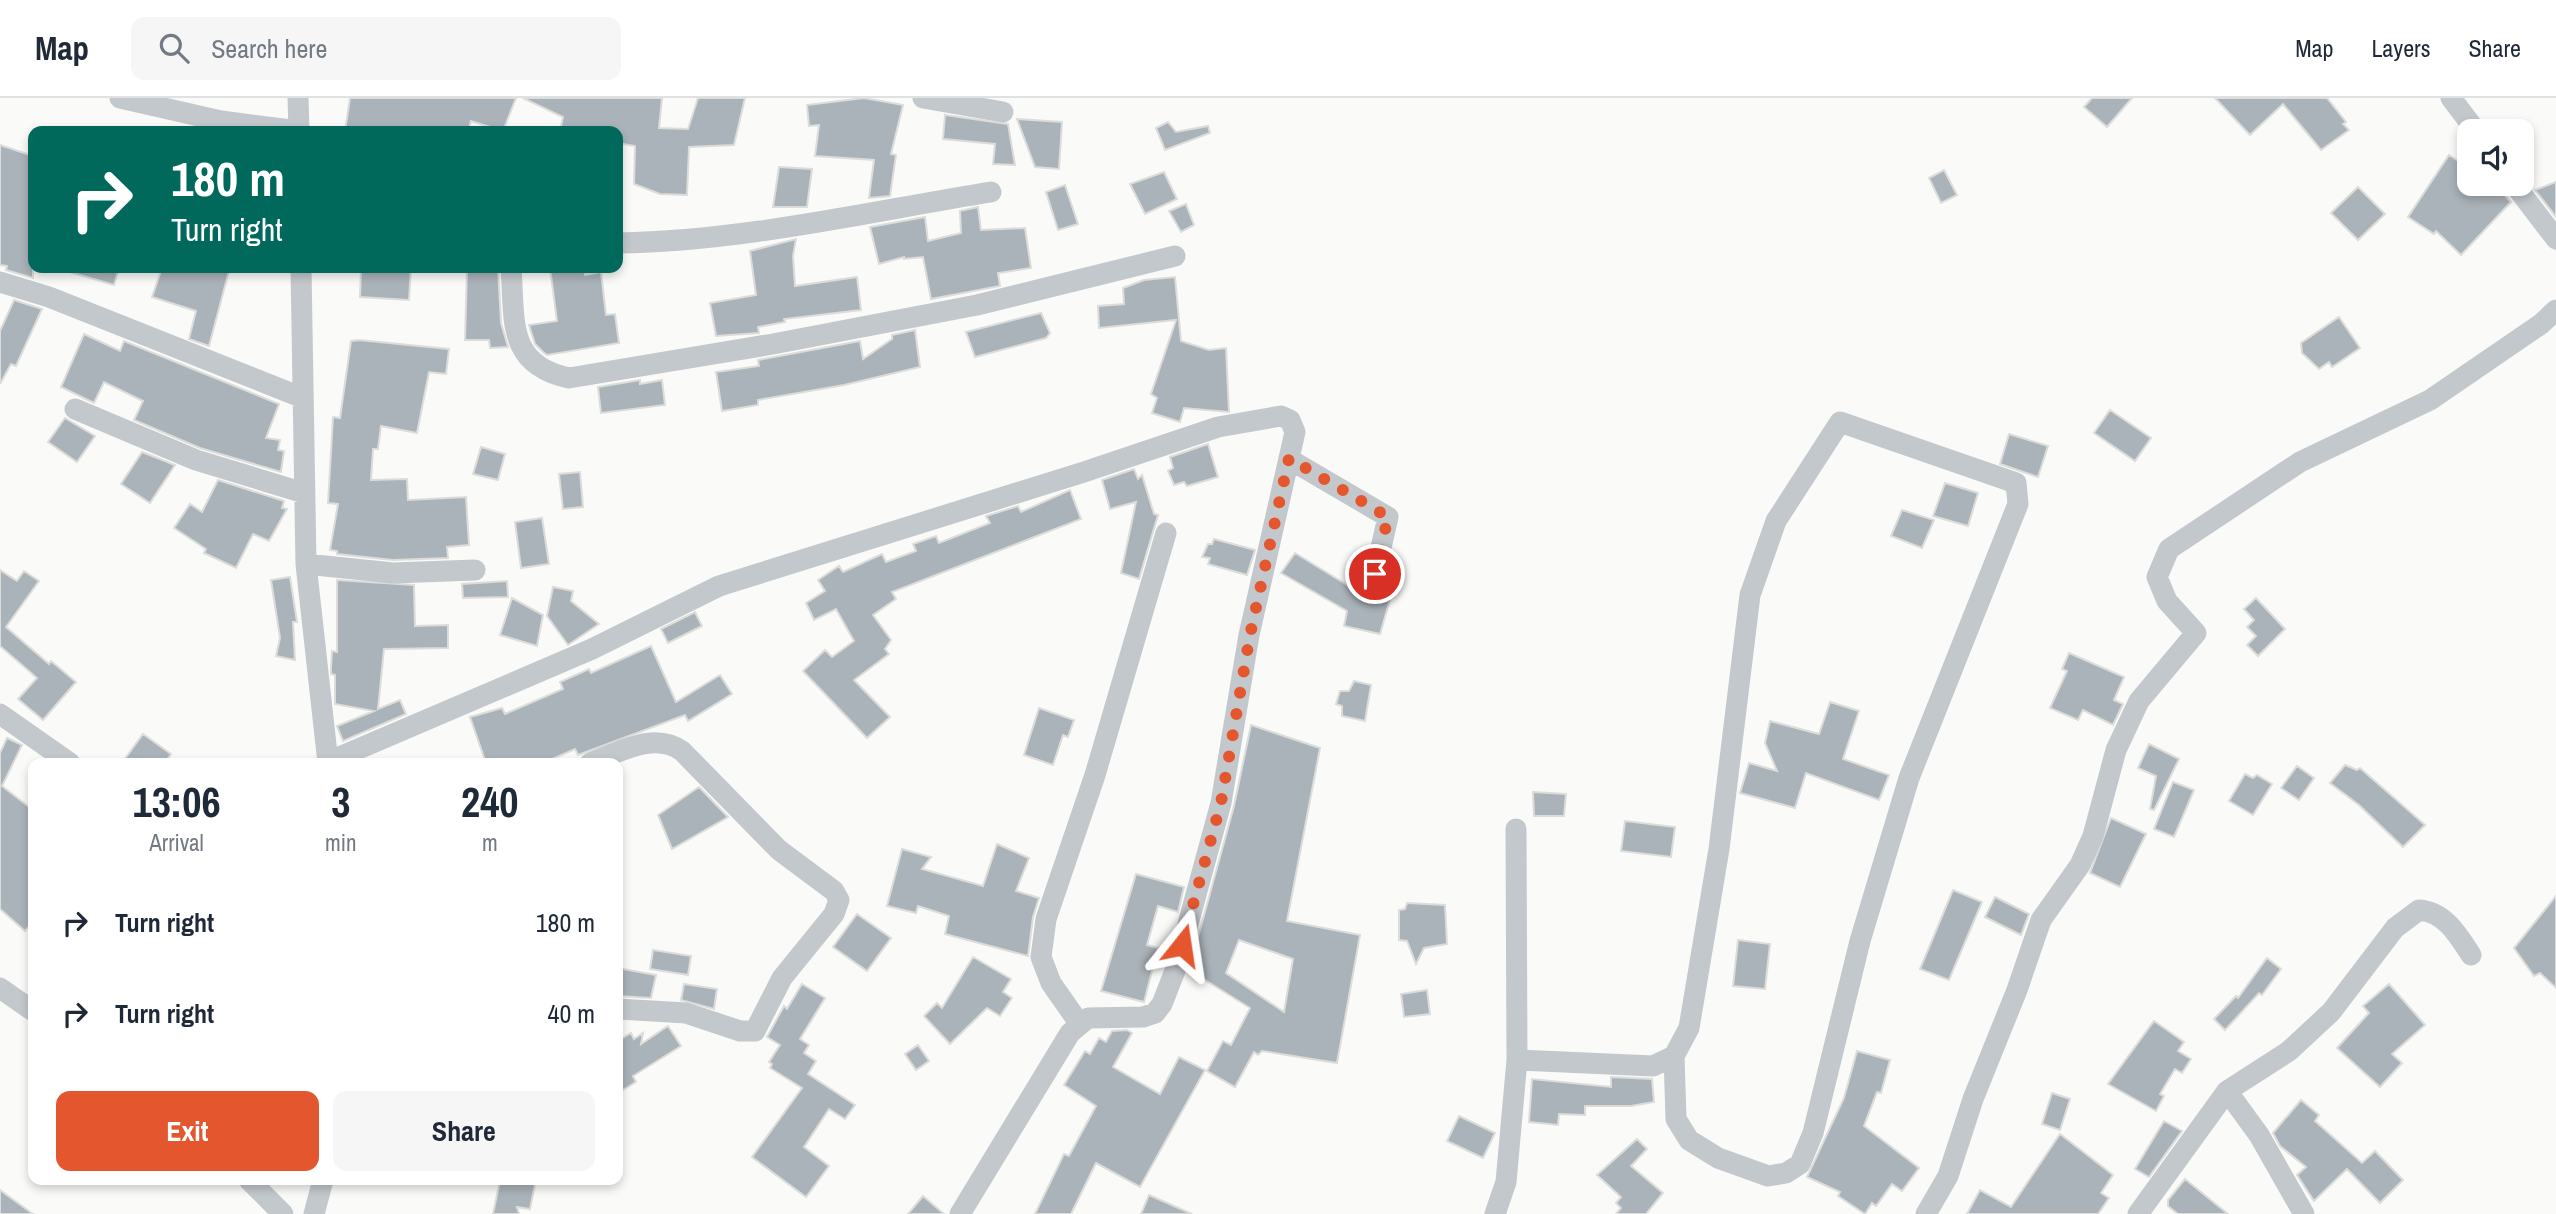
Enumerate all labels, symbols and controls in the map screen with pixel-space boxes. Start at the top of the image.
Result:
search box [131,17,621,80]
text: Map [35,26,89,70]
icon: search [155,29,193,67]
text: Search here [211,31,327,66]
text: Map [2295,32,2333,64]
text: Layers [2371,32,2430,64]
text: Share [2468,32,2521,64]
map controls [2457,119,2534,196]
button: sound [2457,119,2534,196]
text: 180 m [171,145,285,211]
icon: right [56,154,147,245]
text: Turn right [171,208,283,251]
pin [1345,544,1405,604]
icon: arrive [1356,555,1394,593]
text: 13:06 [133,774,221,830]
text: 3 [331,774,350,830]
text: 240 [461,774,519,830]
text: Arrival [149,827,204,858]
text: min [325,827,357,858]
text: m [482,827,498,858]
icon: right [56,904,94,942]
text: Turn right [115,905,214,940]
text: 180 m [536,905,595,940]
position arrow [1145,908,1219,982]
icon: right [56,995,94,1033]
text: Turn right [115,996,214,1031]
text: 40 m [548,996,595,1031]
button: Exit [56,1091,319,1171]
button: Share [333,1091,595,1171]

